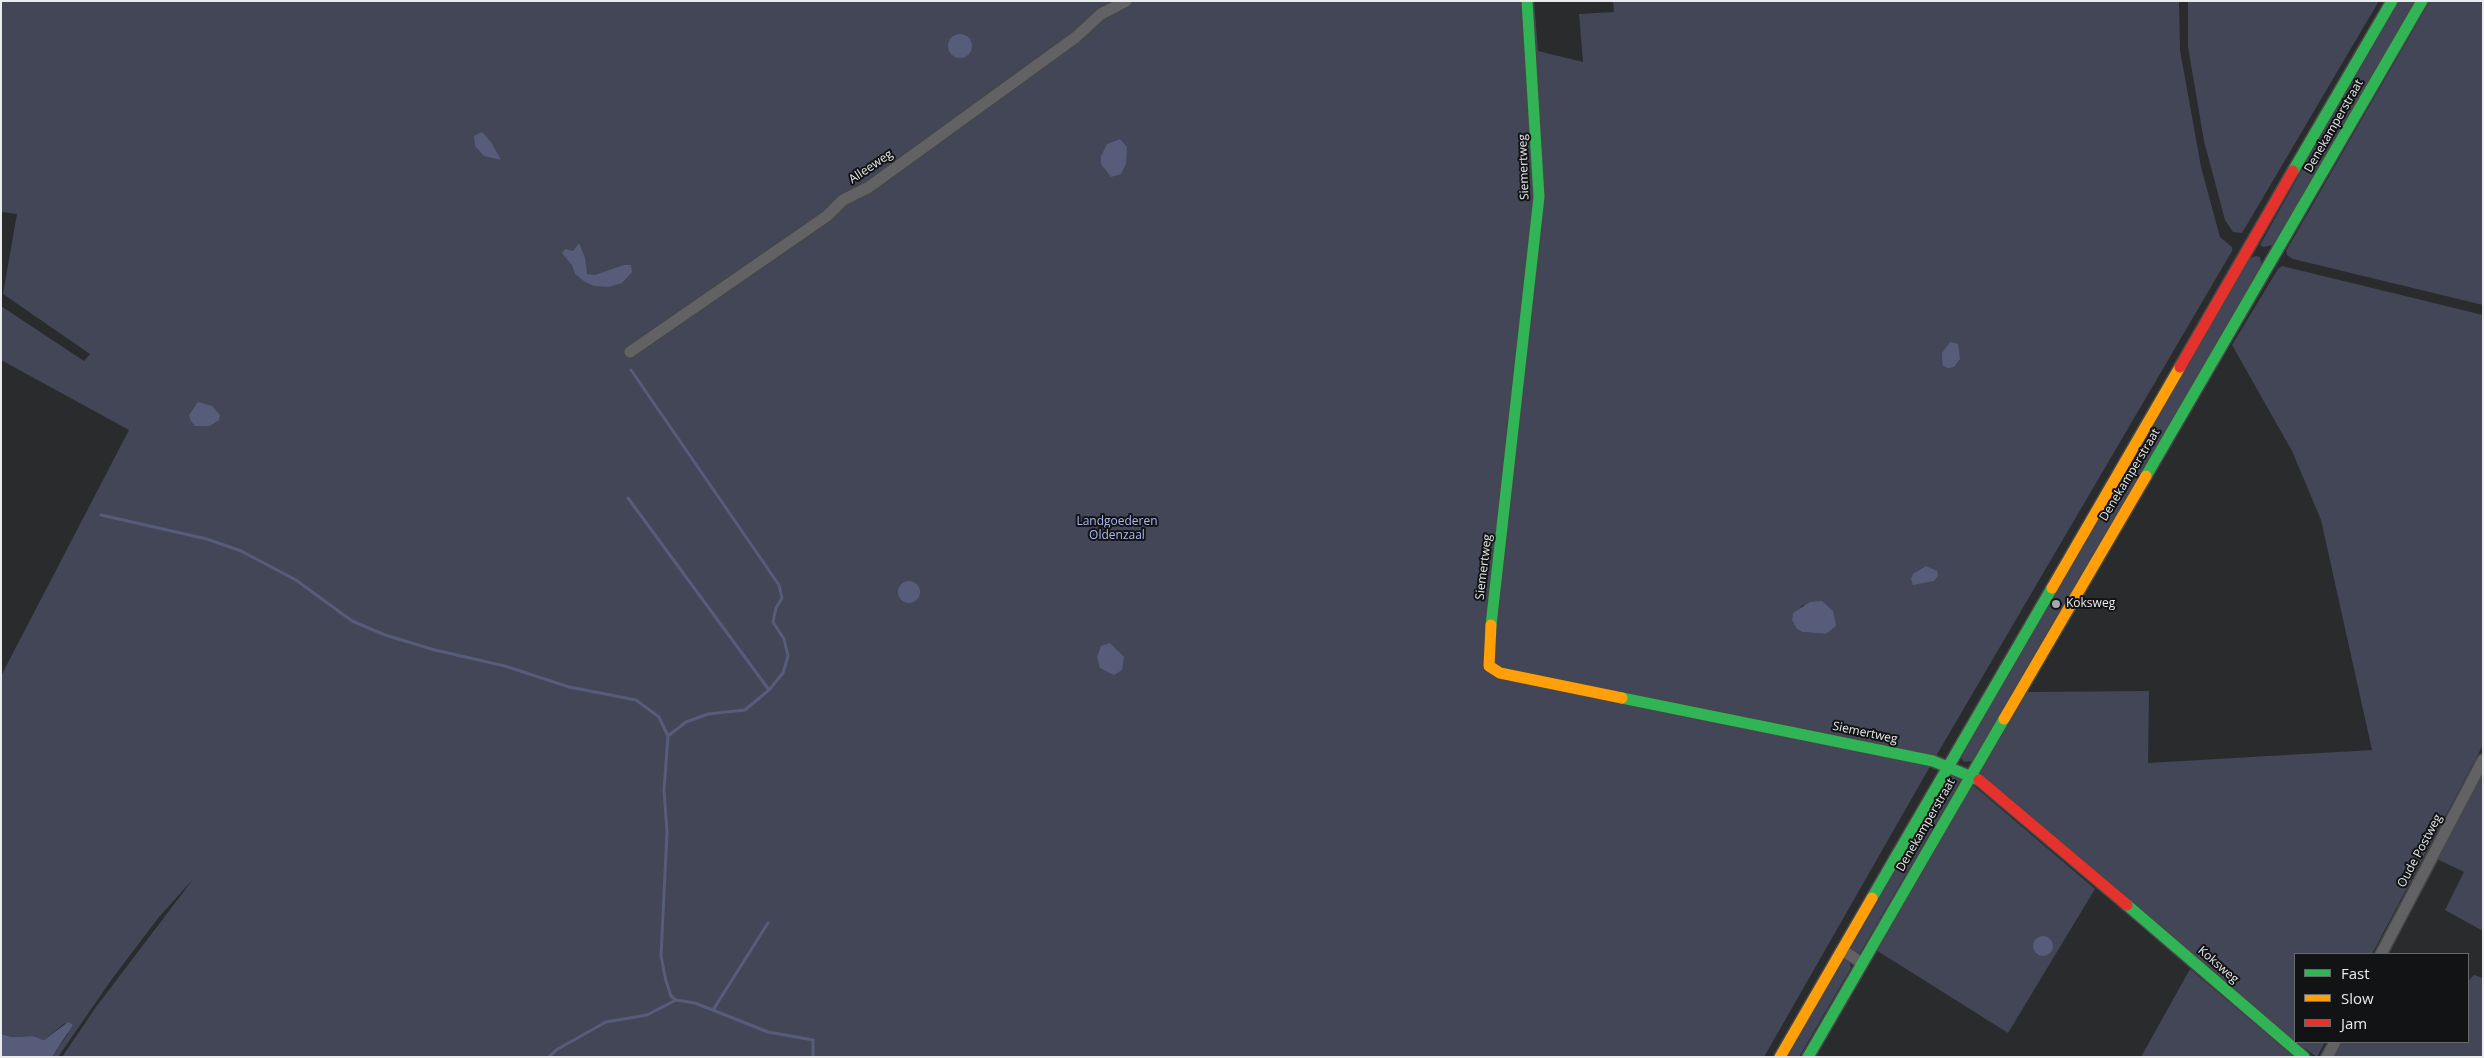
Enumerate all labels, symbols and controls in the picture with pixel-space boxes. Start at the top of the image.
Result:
street label: Denekamperstraat [2301,77,2367,175]
street label: Siemertweg [1516,134,1532,200]
street label: Alleeweg [846,147,896,187]
street label: Denekamperstraat [2097,426,2163,524]
park label: Landgoederen Oldenzaal [1076,515,1158,543]
street label: Siemertweg [1473,533,1495,601]
place label: Koksweg [2066,597,2115,611]
marker: Koksweg [2050,598,2062,610]
street label: Siemertweg [1831,719,1899,747]
street label: Denekamperstraat [1893,776,1959,874]
street label: Oude Postweg [2395,812,2445,890]
street label: Koksweg [2195,943,2241,987]
legend [2294,953,2469,1043]
text: Fast [2341,963,2370,983]
text: Slow [2341,988,2374,1008]
text: Jam [2341,1013,2367,1033]

